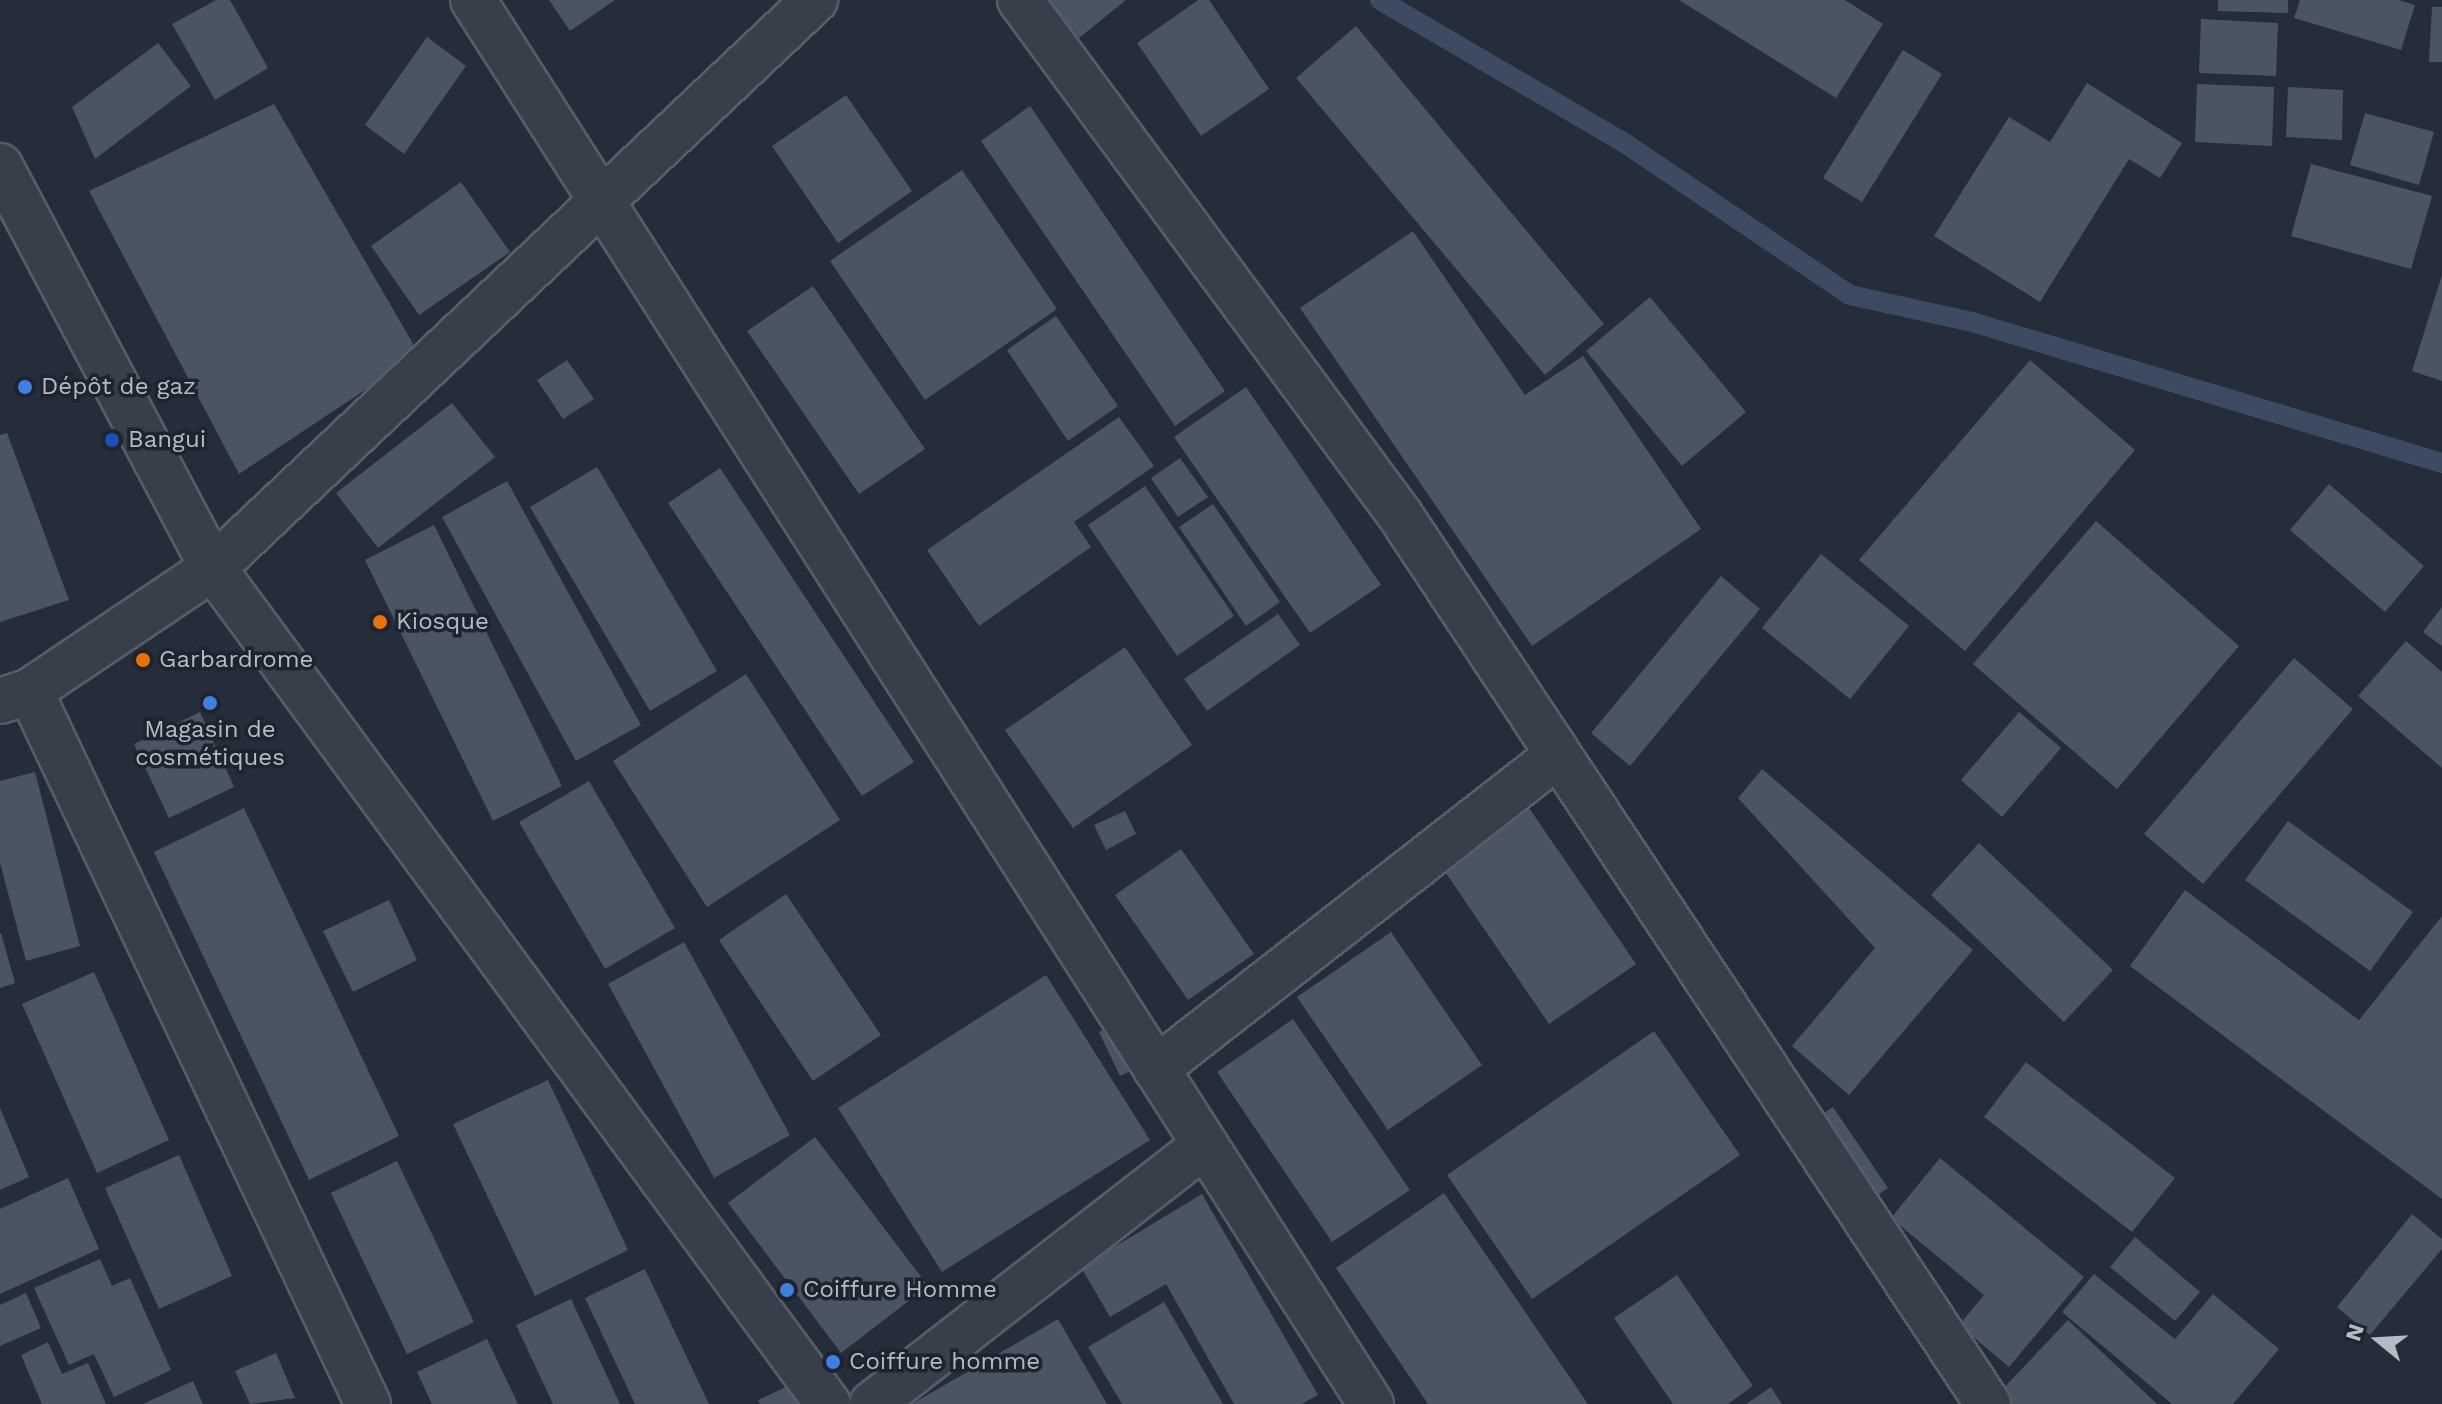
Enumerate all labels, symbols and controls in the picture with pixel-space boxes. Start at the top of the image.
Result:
place label: Dépôt de gaz [41,373,196,401]
marker: Dépôt de gaz [16,378,34,396]
place label: Bangui [128,426,206,454]
marker: Bangui [103,431,121,449]
place label: Kiosque [396,608,489,636]
marker: Kiosque [371,613,389,631]
place label: Garbardrome [159,646,313,674]
marker: Garbardrome [134,651,152,669]
marker: Magasin de cosmétiques [201,694,219,712]
place label: Magasin de cosmétiques [135,716,285,772]
place label: Coiffure Homme [803,1276,997,1304]
marker: Coiffure Homme [778,1281,796,1299]
north arrow [2338,1300,2418,1380]
text: N [2340,1321,2369,1344]
place label: Coiffure homme [849,1348,1040,1376]
marker: Coiffure homme [824,1353,842,1371]

